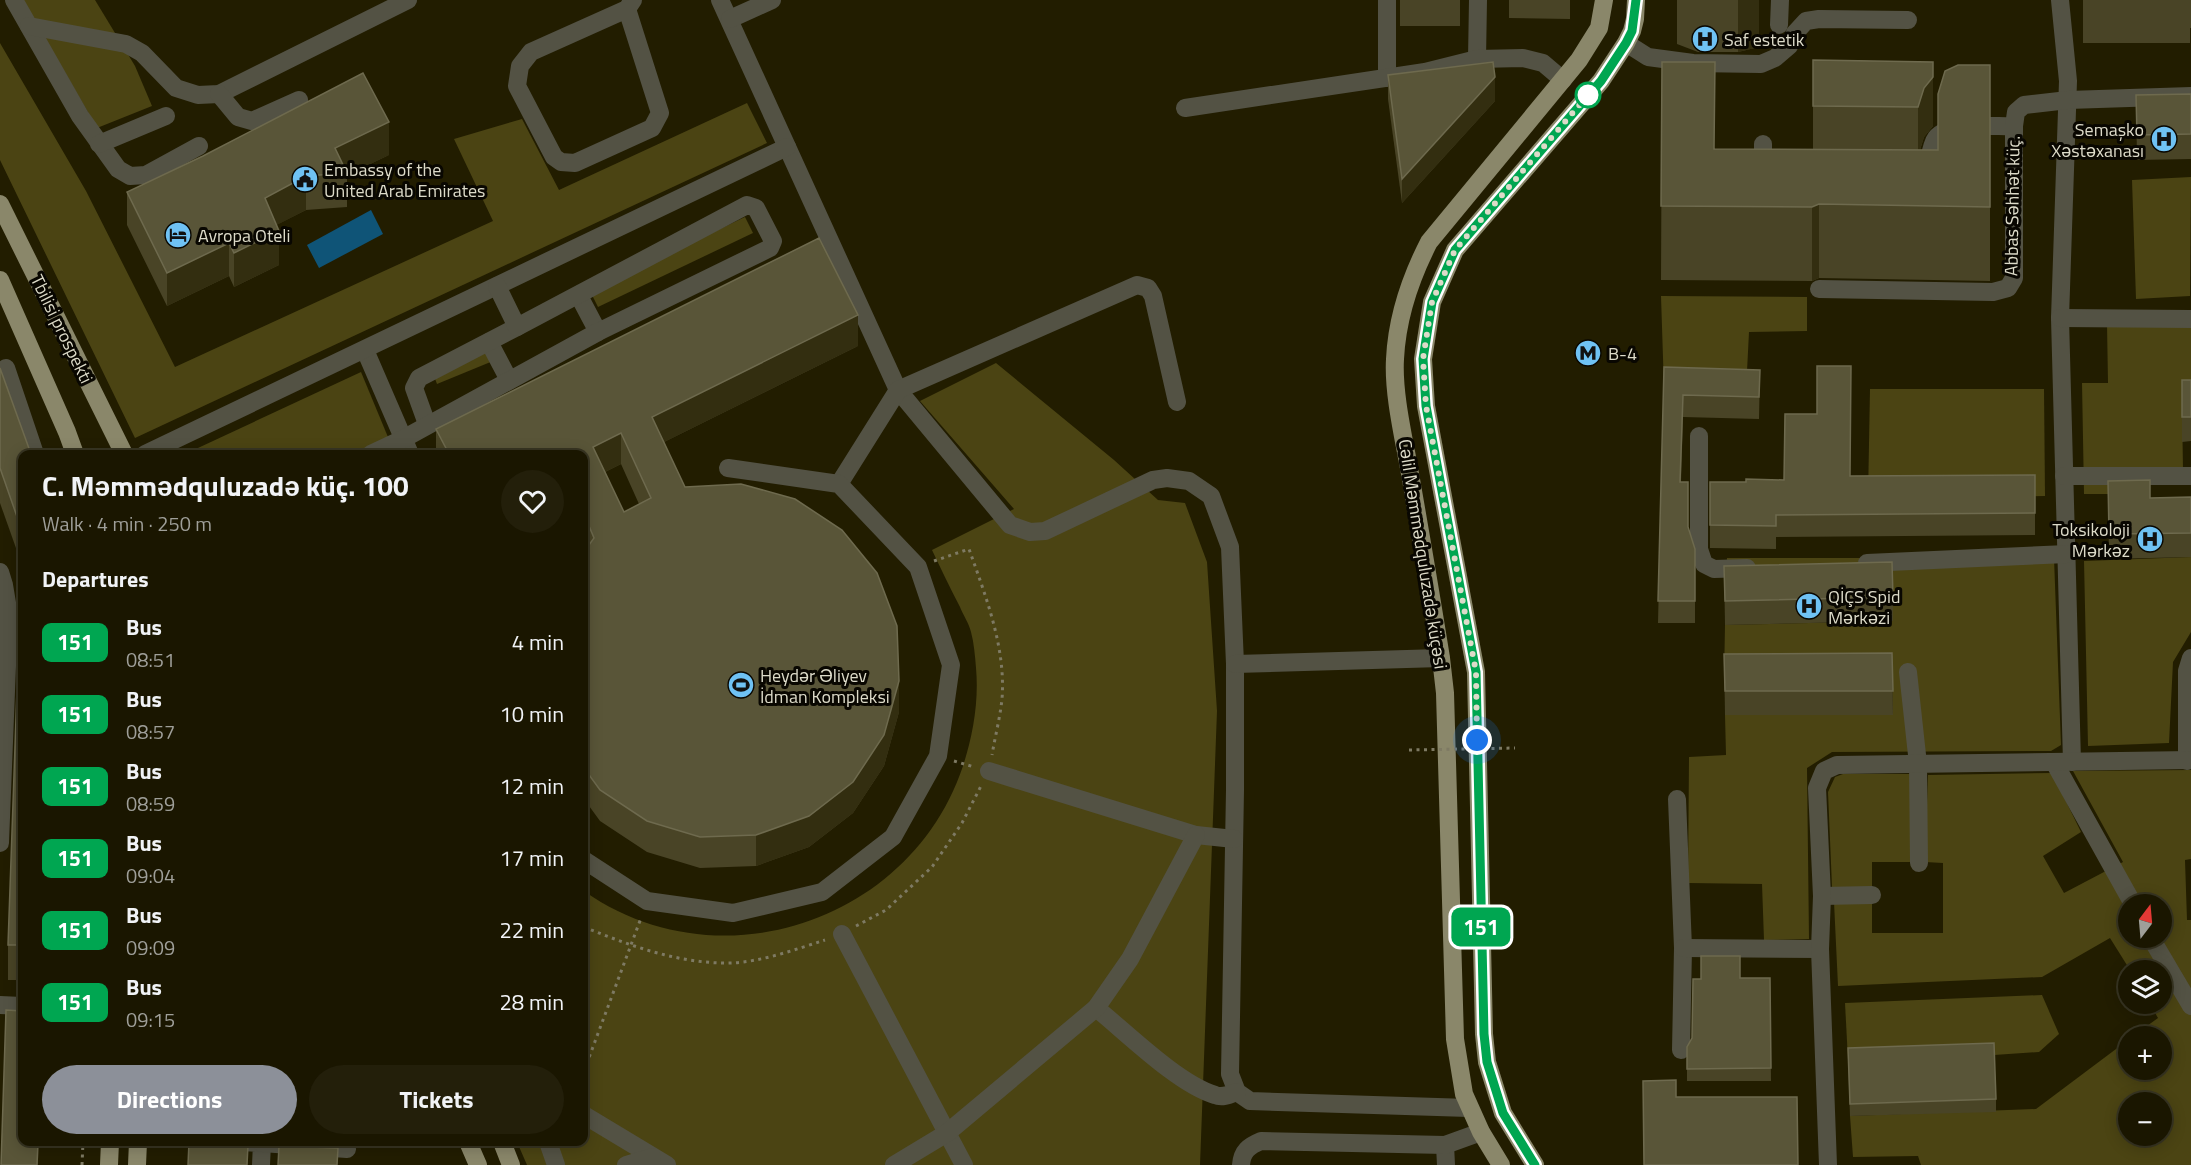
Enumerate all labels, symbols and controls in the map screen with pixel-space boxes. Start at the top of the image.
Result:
hospital icon: Saf estetik [1690,24,1720,54]
place label: Saf estetik [1724,26,1805,53]
unlabelled marker [1575,82,1601,108]
place label: Semaşko Xəstəxanası [2051,116,2144,164]
hospital icon: Semaşko Xəstəxanası [2149,124,2179,154]
street label: Abbas Səhhət küç. [1997,136,2027,276]
place label: Embassy of the United Arab Emirates [324,156,485,204]
public building icon: Embassy of the United Arab Emirates [290,164,320,194]
hotel icon: Avropa Oteli [163,220,193,250]
place label: Avropa Oteli [198,222,290,249]
street label: Tbilisi prospekti [24,270,100,388]
metro station icon: B-4 [1573,338,1603,368]
place label: B-4 [1608,340,1637,367]
street label: Cəlil Məmmədquluzadə küçəsi [1391,437,1455,671]
text: C. Məmmədquluzadə küç. 100 [42,464,409,507]
button: heart [501,470,564,533]
text: Walk · 4 min · 250 m [42,508,212,539]
place label: Toksikoloji Mərkəz [2052,516,2130,564]
hospital icon: Toksikoloji Mərkəz [2135,524,2165,554]
text: Departures [42,562,149,596]
place label: QİÇS Spid Mərkəzi [1828,583,1901,631]
hospital icon: QİÇS Spid Mərkəzi [1794,591,1824,621]
text: Bus [126,610,162,644]
text: 4 min [512,625,564,659]
text: 151 [57,626,93,658]
text: 08:51 [126,644,175,675]
place label: Heydər Əliyev İdman Kompleksi [760,662,890,710]
sports icon: Heydər Əliyev İdman Kompleksi [726,670,756,700]
text: Bus [126,682,162,716]
text: 10 min [499,697,564,731]
text: 151 [57,698,93,730]
text: 08:57 [126,716,175,747]
your location [1462,725,1492,755]
text: Bus [126,754,162,788]
text: 12 min [499,769,564,803]
text: 151 [57,770,93,802]
text: 08:59 [126,788,175,819]
text: Bus [126,826,162,860]
text: 17 min [499,841,564,875]
text: 151 [57,842,93,874]
text: 09:04 [126,860,175,891]
north arrow [2118,894,2172,948]
map controls [2118,894,2172,1146]
text: Bus [126,898,162,932]
line badge: 151 [1446,908,1516,946]
text: 151 [1463,911,1499,943]
text: 22 min [499,913,564,947]
text: 151 [57,914,93,946]
text: 09:09 [126,932,175,963]
button: layers [2118,960,2172,1014]
text: Bus [126,970,162,1004]
text: 28 min [499,985,564,1019]
text: 151 [57,986,93,1018]
text: 09:15 [126,1004,175,1035]
button: + [2118,1026,2172,1080]
button: Directions [42,1065,297,1134]
button: Tickets [309,1065,564,1134]
button: − [2118,1092,2172,1146]

